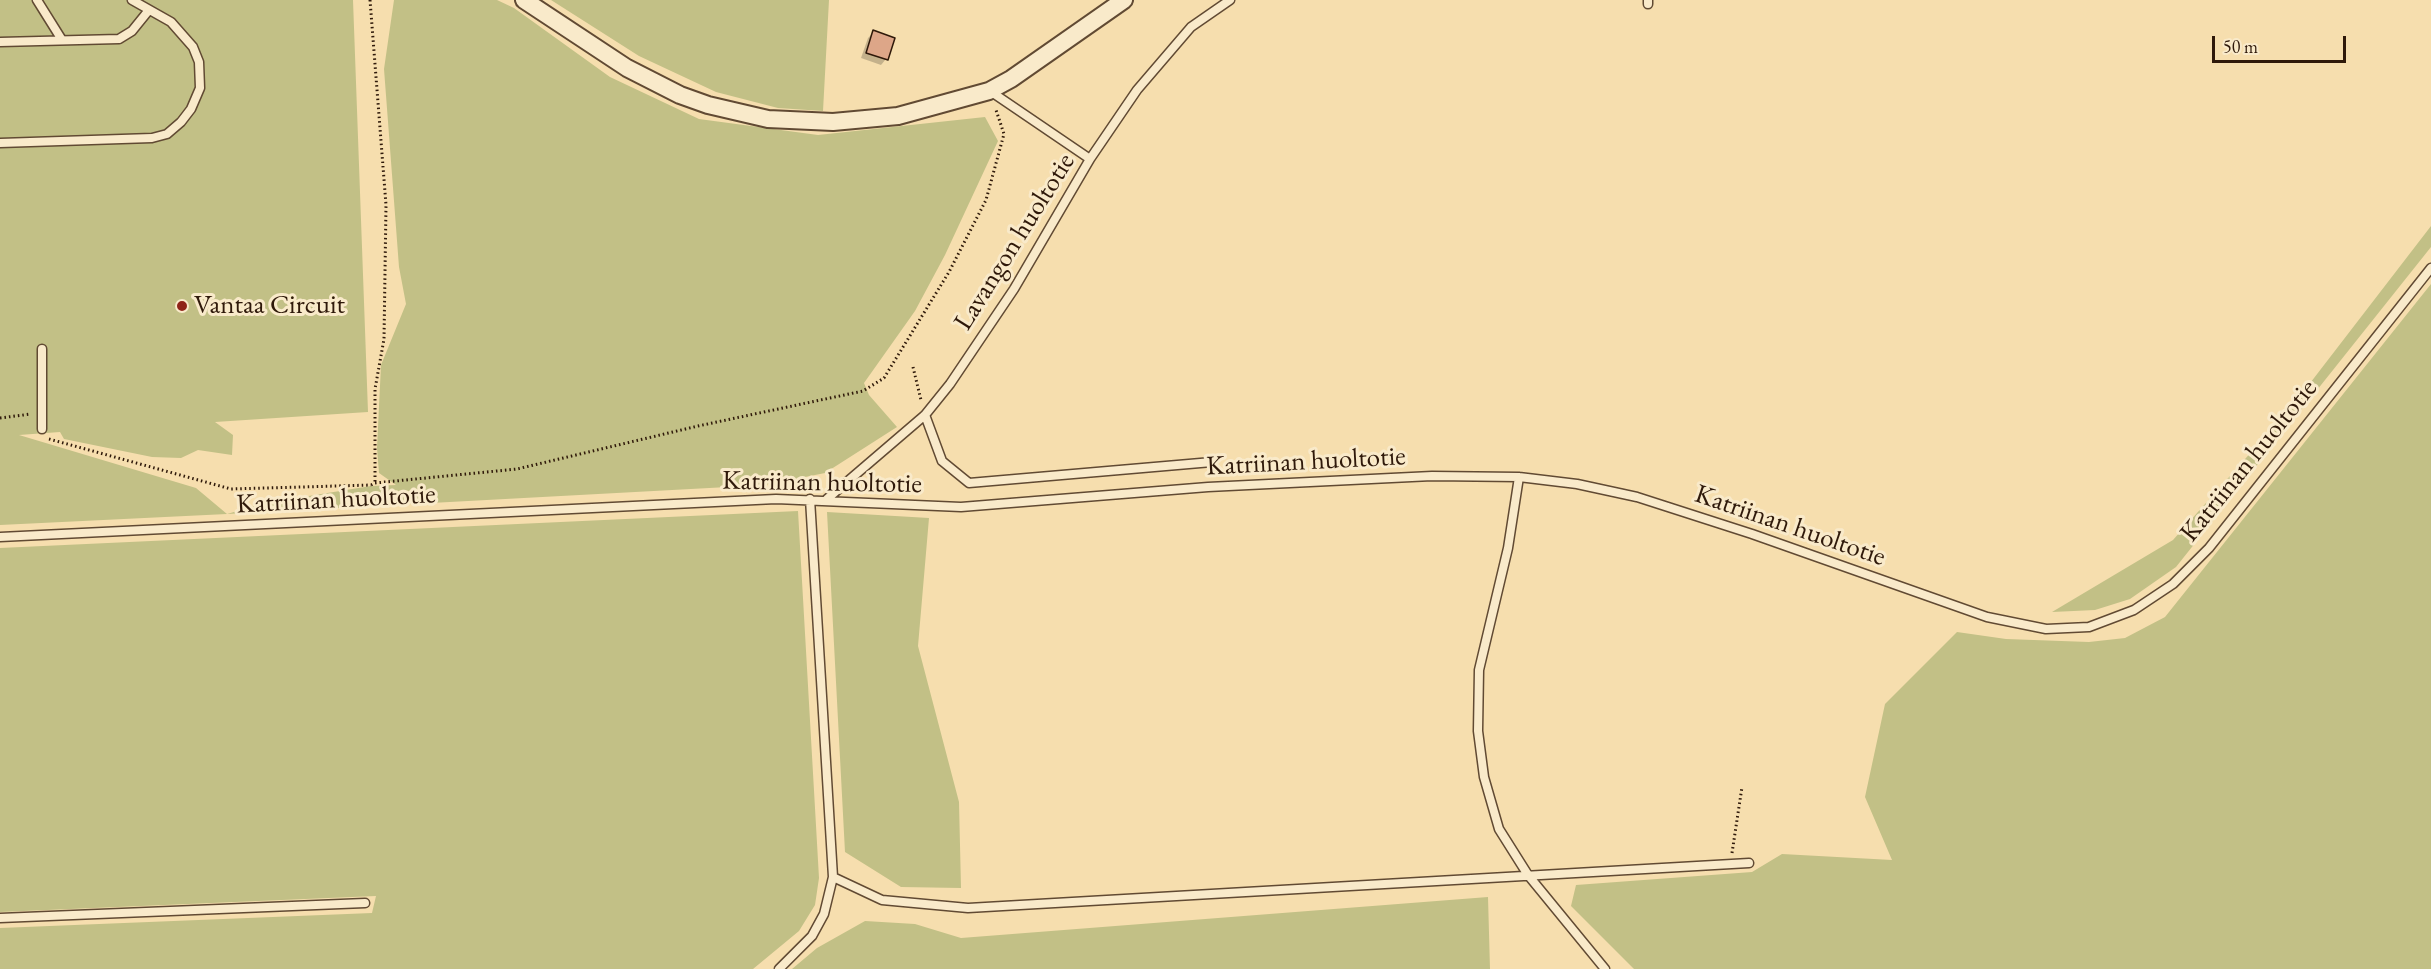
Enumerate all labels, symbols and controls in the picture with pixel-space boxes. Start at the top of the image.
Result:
scale bar [2215,24,2348,62]
text: 50 m [2223,35,2258,58]
street label: Lavangon huoltotie [948,148,1082,336]
place label: Vantaa Circuit [194,290,345,322]
marker: Vantaa Circuit [175,299,189,313]
street label: Katriinan huoltotie [2174,373,2324,549]
street label: Katriinan huoltotie [1205,441,1407,483]
street label: Katriinan huoltotie [722,465,922,501]
street label: Katriinan huoltotie [1690,478,1890,574]
street label: Katriinan huoltotie [235,479,437,521]

